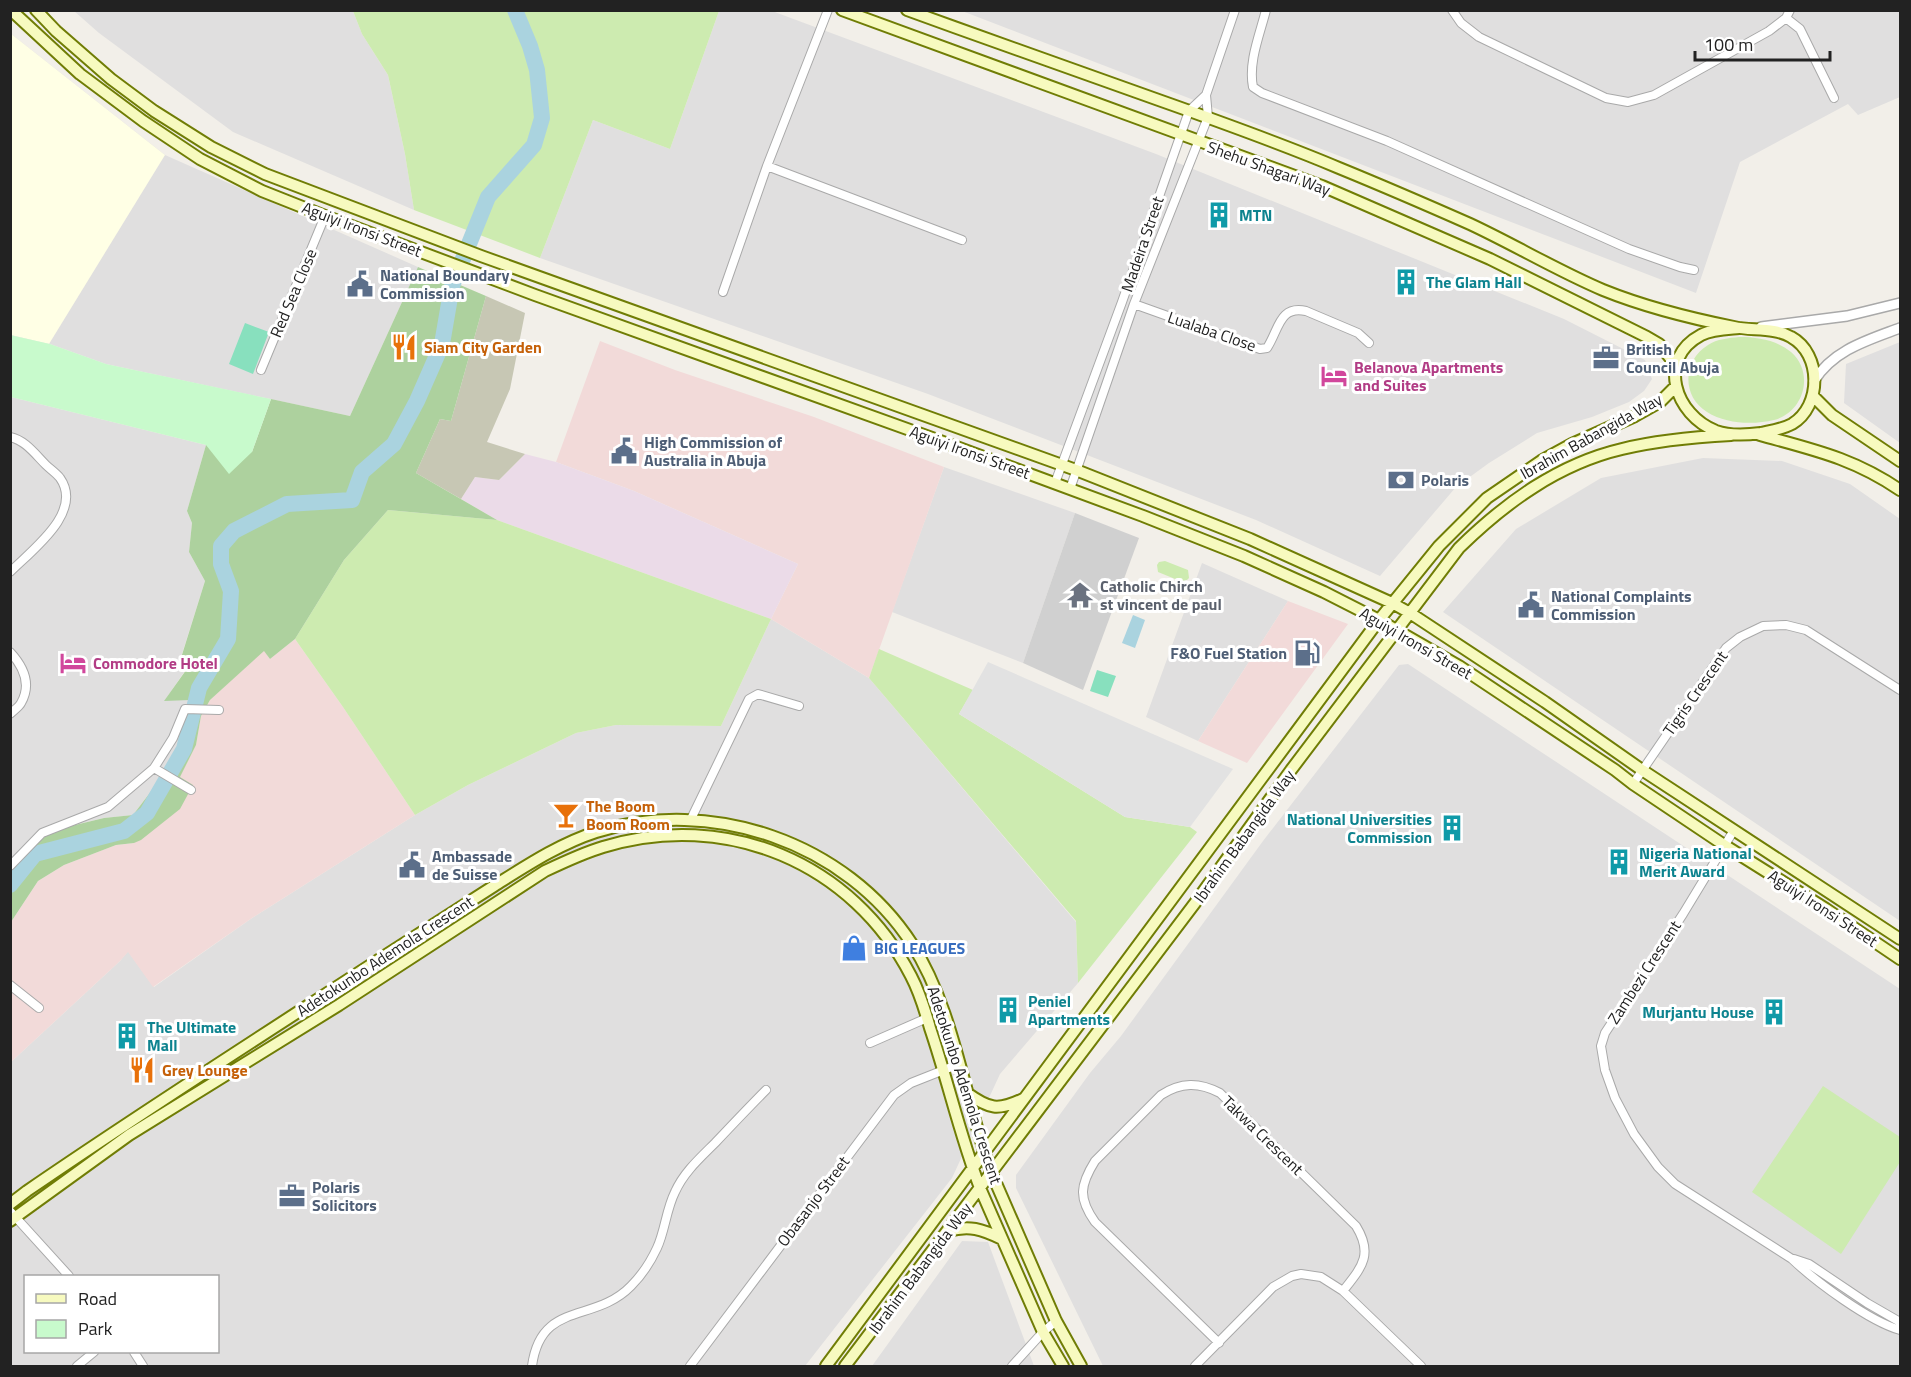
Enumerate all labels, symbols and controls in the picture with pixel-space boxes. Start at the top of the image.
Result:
scale bar [1695,24,1830,62]
text: 100 m [1704,31,1753,58]
street label: Shehu Shagari Way [1204,135,1334,202]
street label: Madeira Street [1114,193,1170,295]
street label: Aguiyi Ironsi Street [299,195,426,263]
building icon: MTN [1204,200,1234,230]
place label: MTN [1239,203,1272,227]
street label: Red Sea Close [264,245,322,341]
place label: National Boundary Commission [380,263,509,305]
building icon: The Glam Hall [1391,267,1421,297]
public building icon: National Boundary Commission [345,269,375,299]
place label: The Glam Hall [1426,270,1522,294]
street label: Lualaba Close [1165,305,1259,357]
restaurant icon: Siam City Garden [389,332,419,362]
place label: Siam City Garden [424,335,542,359]
place label: British Council Abuja [1626,337,1719,379]
office icon: British Council Abuja [1591,343,1621,373]
place label: Belanova Apartments and Suites [1354,355,1503,397]
hotel icon: Belanova Apartments and Suites [1319,361,1349,391]
street label: Ibrahim Babangida Way [1516,387,1667,485]
street label: Aguiyi Ironsi Street [906,419,1034,485]
place label: High Commission of Australia in Abuja [644,430,783,472]
public building icon: High Commission of Australia in Abuja [609,436,639,466]
bank icon: Polaris [1386,465,1416,495]
place label: Polaris [1421,468,1469,492]
place label: Catholic Chirch st vincent de paul [1100,574,1222,616]
temple icon: Catholic Chirch st vincent de paul [1065,580,1095,610]
place label: National Complaints Commission [1551,584,1692,626]
public building icon: National Complaints Commission [1516,590,1546,620]
street label: Aguiyi Ironsi Street [1355,601,1477,685]
fuel station icon: F&O Fuel Station [1292,638,1322,668]
place label: F&O Fuel Station [1170,641,1287,665]
street label: Tigris Crescent [1657,645,1733,740]
hotel icon: Commodore Hotel [58,648,88,678]
place label: Commodore Hotel [93,651,218,675]
street label: Ibrahim Babangida Way [1188,764,1301,907]
place label: The Boom Boom Room [586,794,670,836]
bar icon: The Boom Boom Room [551,800,581,830]
place label: National Universities Commission [1287,807,1432,849]
building icon: National Universities Commission [1437,813,1467,843]
place label: Nigeria National Merit Award [1639,841,1752,883]
place label: Ambassade de Suisse [432,844,512,886]
building icon: Nigeria National Merit Award [1604,847,1634,877]
public building icon: Ambassade de Suisse [397,850,427,880]
street label: Aguiyi Ironsi Street [1763,864,1883,953]
street label: Adetokunbo Ademola Crescent [292,889,479,1022]
street label: Zambezi Crescent [1601,915,1687,1029]
shop icon: BIG LEAGUES [839,933,869,963]
place label: BIG LEAGUES [874,936,966,960]
street label: Adetokunbo Ademola Crescent [922,983,1008,1187]
place label: Peniel Apartments [1028,989,1110,1031]
building icon: Peniel Apartments [993,995,1023,1025]
building icon: Murjantu House [1759,997,1789,1027]
place label: Murjantu House [1642,1000,1754,1024]
place label: The Ultimate Mall [147,1015,236,1057]
building icon: The Ultimate Mall [112,1021,142,1051]
restaurant icon: Grey Lounge [127,1055,157,1085]
place label: Grey Lounge [162,1058,248,1082]
street label: Takwa Crescent [1217,1090,1309,1180]
street label: Obasanjo Street [771,1150,855,1251]
place label: Polaris Solicitors [312,1175,377,1217]
office icon: Polaris Solicitors [277,1181,307,1211]
street label: Ibrahim Babangida Way [863,1197,978,1339]
legend [24,1275,219,1353]
text: Road [78,1285,117,1312]
text: Park [78,1315,113,1342]

